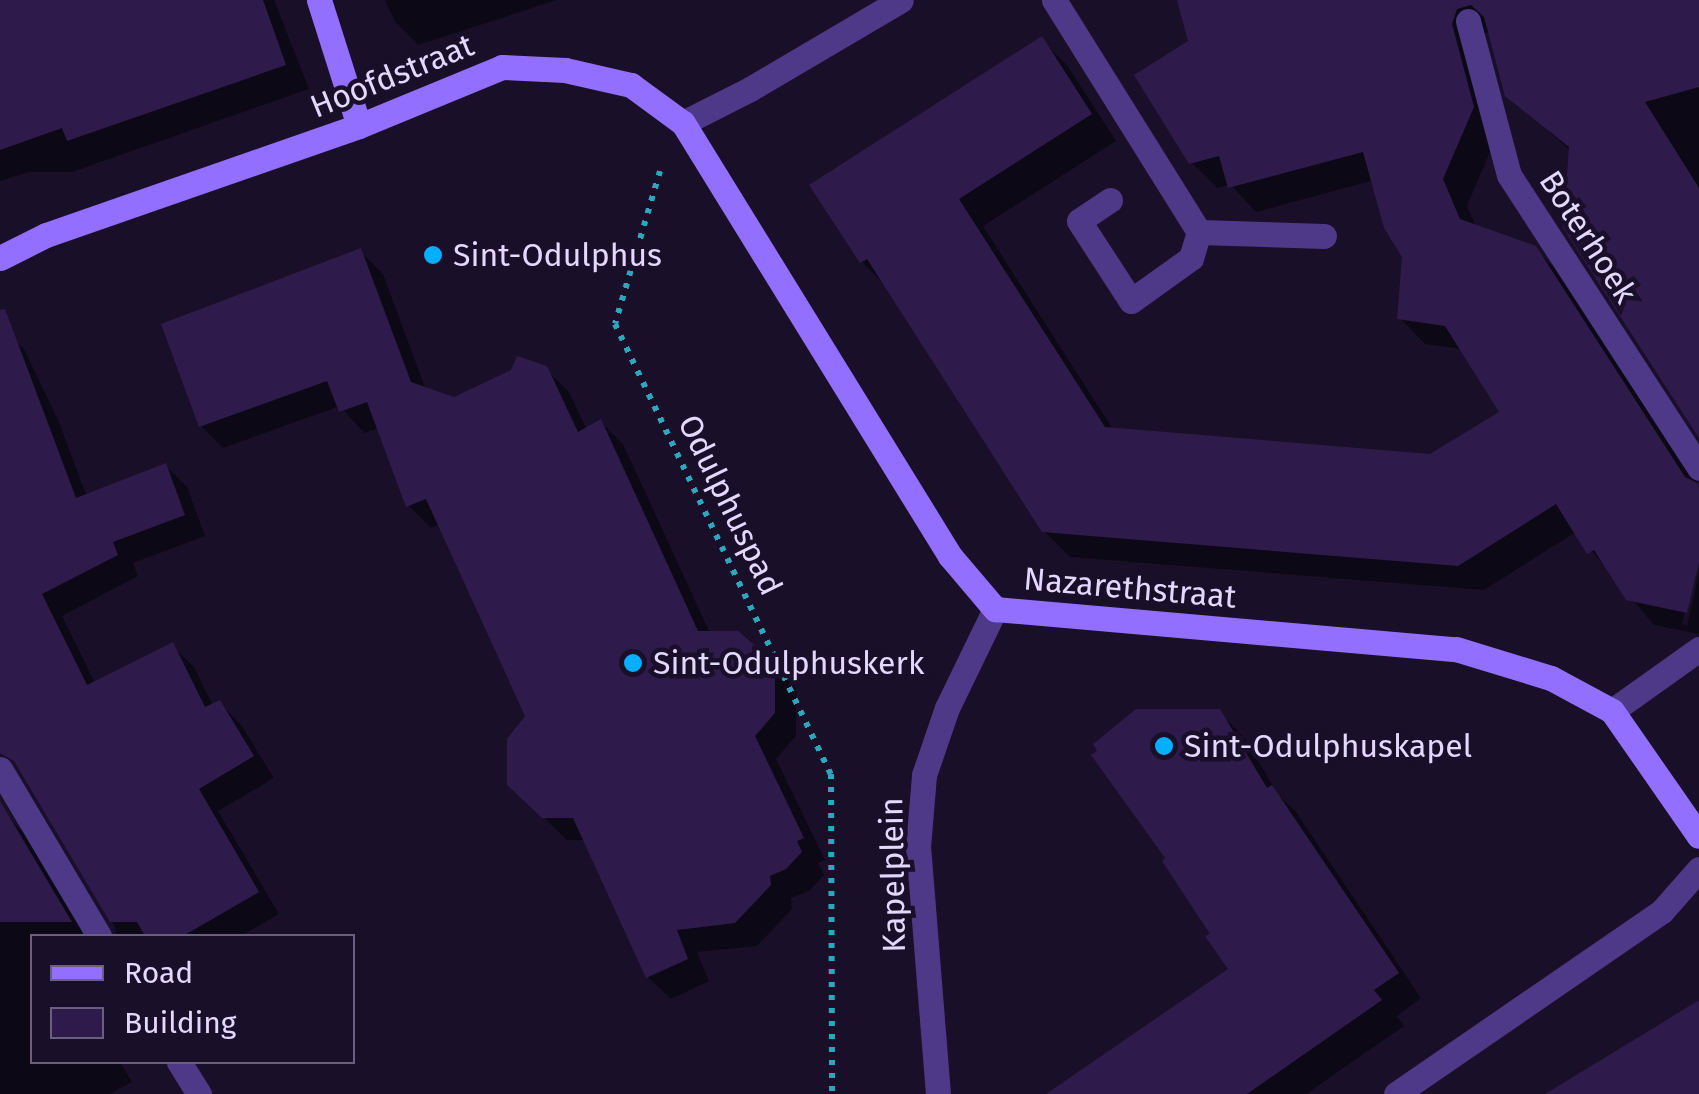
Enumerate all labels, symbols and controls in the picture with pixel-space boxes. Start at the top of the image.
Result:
street label: Hoofdstraat [305,26,479,126]
street label: Boterhoek [1531,164,1645,310]
place label: Sint-Odulphus [453,236,662,274]
marker: Sint-Odulphus [422,244,444,266]
street label: Odulphuspad [670,409,790,601]
street label: Nazarethstraat [1022,560,1238,616]
place label: Sint-Odulphuskerk [653,644,924,682]
marker: Sint-Odulphuskerk [622,652,644,674]
place label: Sint-Odulphuskapel [1184,727,1472,765]
marker: Sint-Odulphuskapel [1153,735,1175,757]
street label: Kapelplein [872,797,914,953]
legend [30,934,355,1064]
text: Road [124,955,193,991]
text: Building [124,1005,236,1041]

